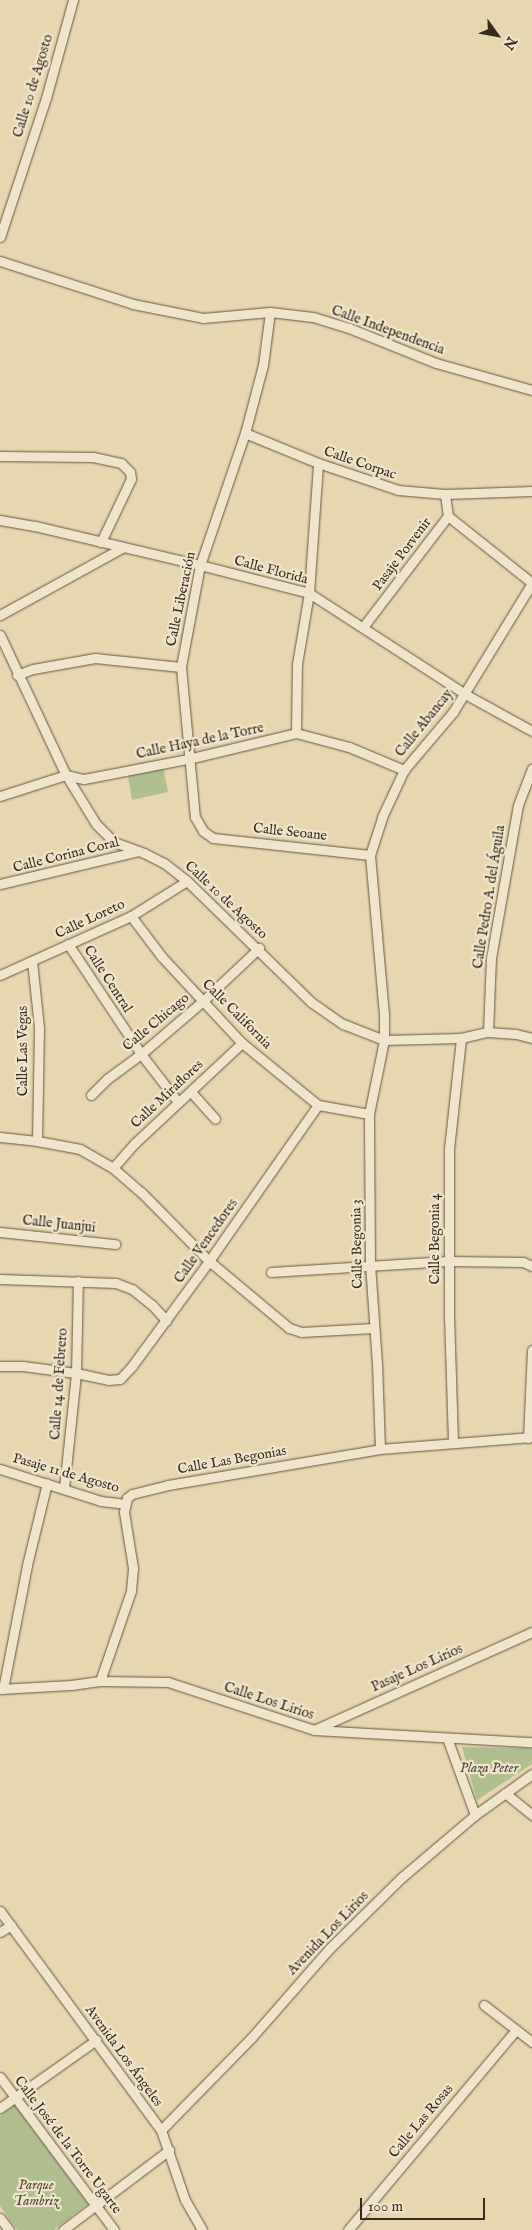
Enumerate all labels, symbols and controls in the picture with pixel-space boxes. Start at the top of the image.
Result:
north arrow [472,10,522,60]
street label: Calle 10 de Agosto [9,32,57,140]
text: N [499,33,521,53]
street label: Calle Independencia [329,302,447,358]
street label: Calle Corpac [322,443,398,483]
street label: Pasaje Porvenir [369,514,435,594]
street label: Calle Liberación [163,550,199,648]
street label: Calle Florida [232,552,310,588]
street label: Calle Abancay [392,686,456,760]
street label: Calle Haya de la Torre [135,719,265,763]
street label: Calle Seoane [252,820,328,844]
street label: Calle Pedro A. del Águila [469,824,509,970]
street label: Calle Corina Coral [11,834,121,876]
street label: Calle 10 de Agosto [181,857,271,943]
street label: Calle Loreto [53,896,127,942]
street label: Calle Central [80,942,136,1016]
street label: Calle California [199,976,275,1052]
street label: Calle Chicago [119,989,193,1055]
street label: Calle Las Vegas [15,1006,31,1096]
street label: Calle Miraflores [127,1056,207,1132]
street label: Calle Begonia 4 [427,1193,443,1285]
street label: Calle Vencedores [171,1195,241,1287]
street label: Calle Begonia 3 [348,1199,366,1289]
street label: Calle Juanjui [22,1212,96,1236]
street label: Calle 14 de Febrero [47,1327,71,1441]
street label: Calle Las Begonias [176,1442,288,1478]
street label: Pasaje 11 de Agosto [11,1450,121,1496]
street label: Pasaje Los Lirios [369,1640,465,1696]
street label: Calle Los Lirios [222,1679,316,1723]
park label: Plaza Peter [460,1760,518,1776]
street label: Avenida Los Lirios [284,1888,372,1978]
street label: Avenida Los Ángeles [82,2002,166,2110]
street label: Calle José de la Torre Ugarte [11,2073,125,2217]
street label: Calle Las Rosas [385,2081,457,2161]
park label: Parque Tambriz [14,2177,58,2210]
scale bar [362,2188,487,2220]
text: 100 m [368,2197,403,2216]

